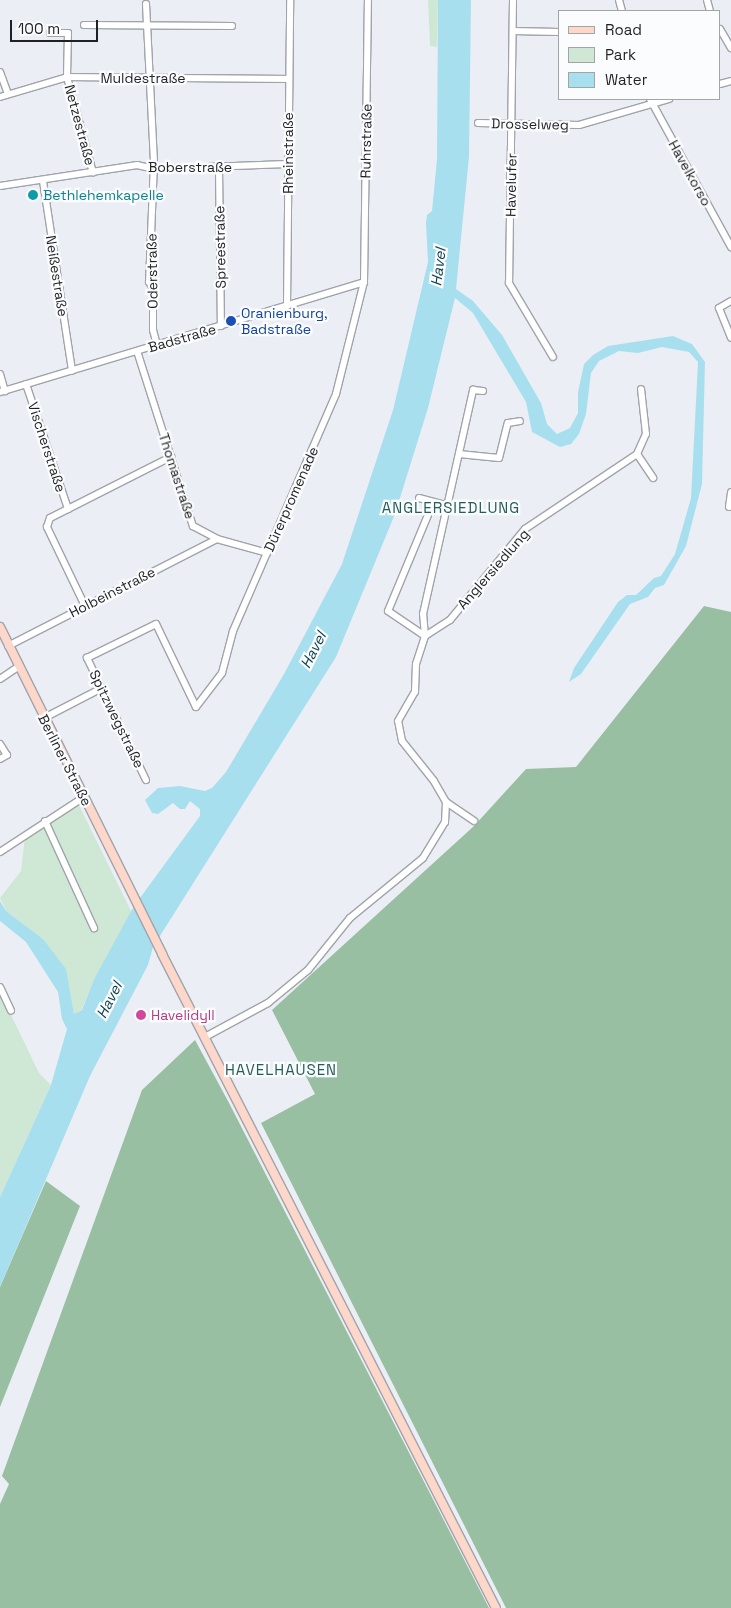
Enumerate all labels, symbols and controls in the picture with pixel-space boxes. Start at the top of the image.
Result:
scale bar [12,10,100,42]
legend [558,10,721,100]
text: 100 m [18,19,60,38]
text: Road [605,20,642,39]
text: Park [605,45,636,64]
street label: Muldestraße [100,70,186,86]
text: Water [605,70,647,89]
street label: Netzestraße [61,83,99,167]
street label: Ruhrstraße [357,103,375,179]
street label: Rheinstraße [280,112,296,194]
street label: Drosselweg [491,115,569,133]
street label: Havelkorso [665,137,715,209]
street label: Havelufer [502,153,520,217]
street label: Boberstraße [148,159,232,175]
place label: Bethlehemkapelle [43,187,164,203]
marker: Bethlehemkapelle [27,189,39,201]
street label: Spreestraße [211,205,229,289]
street label: Oderstraße [143,233,161,309]
street label: Neißestraße [42,234,72,318]
water label: Havel [427,247,449,287]
place label: Oranienburg, Badstraße [241,305,327,338]
marker: Oranienburg, Badstraße [225,315,237,327]
street label: Badstraße [146,320,218,356]
street label: Vischerstraße [25,400,69,494]
street label: Thomastraße [155,431,199,521]
street label: Dürerpromenade [260,444,322,554]
district label: ANGLERSIEDLUNG [380,499,522,517]
street label: Anglersiedlung [454,525,532,613]
street label: Holbeinstraße [66,563,158,621]
water label: Havel [296,629,330,671]
street label: Spitzwegstraße [86,667,148,771]
street label: Berliner Straße [35,711,95,809]
water label: Havel [92,979,126,1021]
place label: Havelidyll [151,1007,215,1023]
marker: Havelidyll [135,1009,147,1021]
district label: HAVELHAUSEN [224,1061,338,1079]

